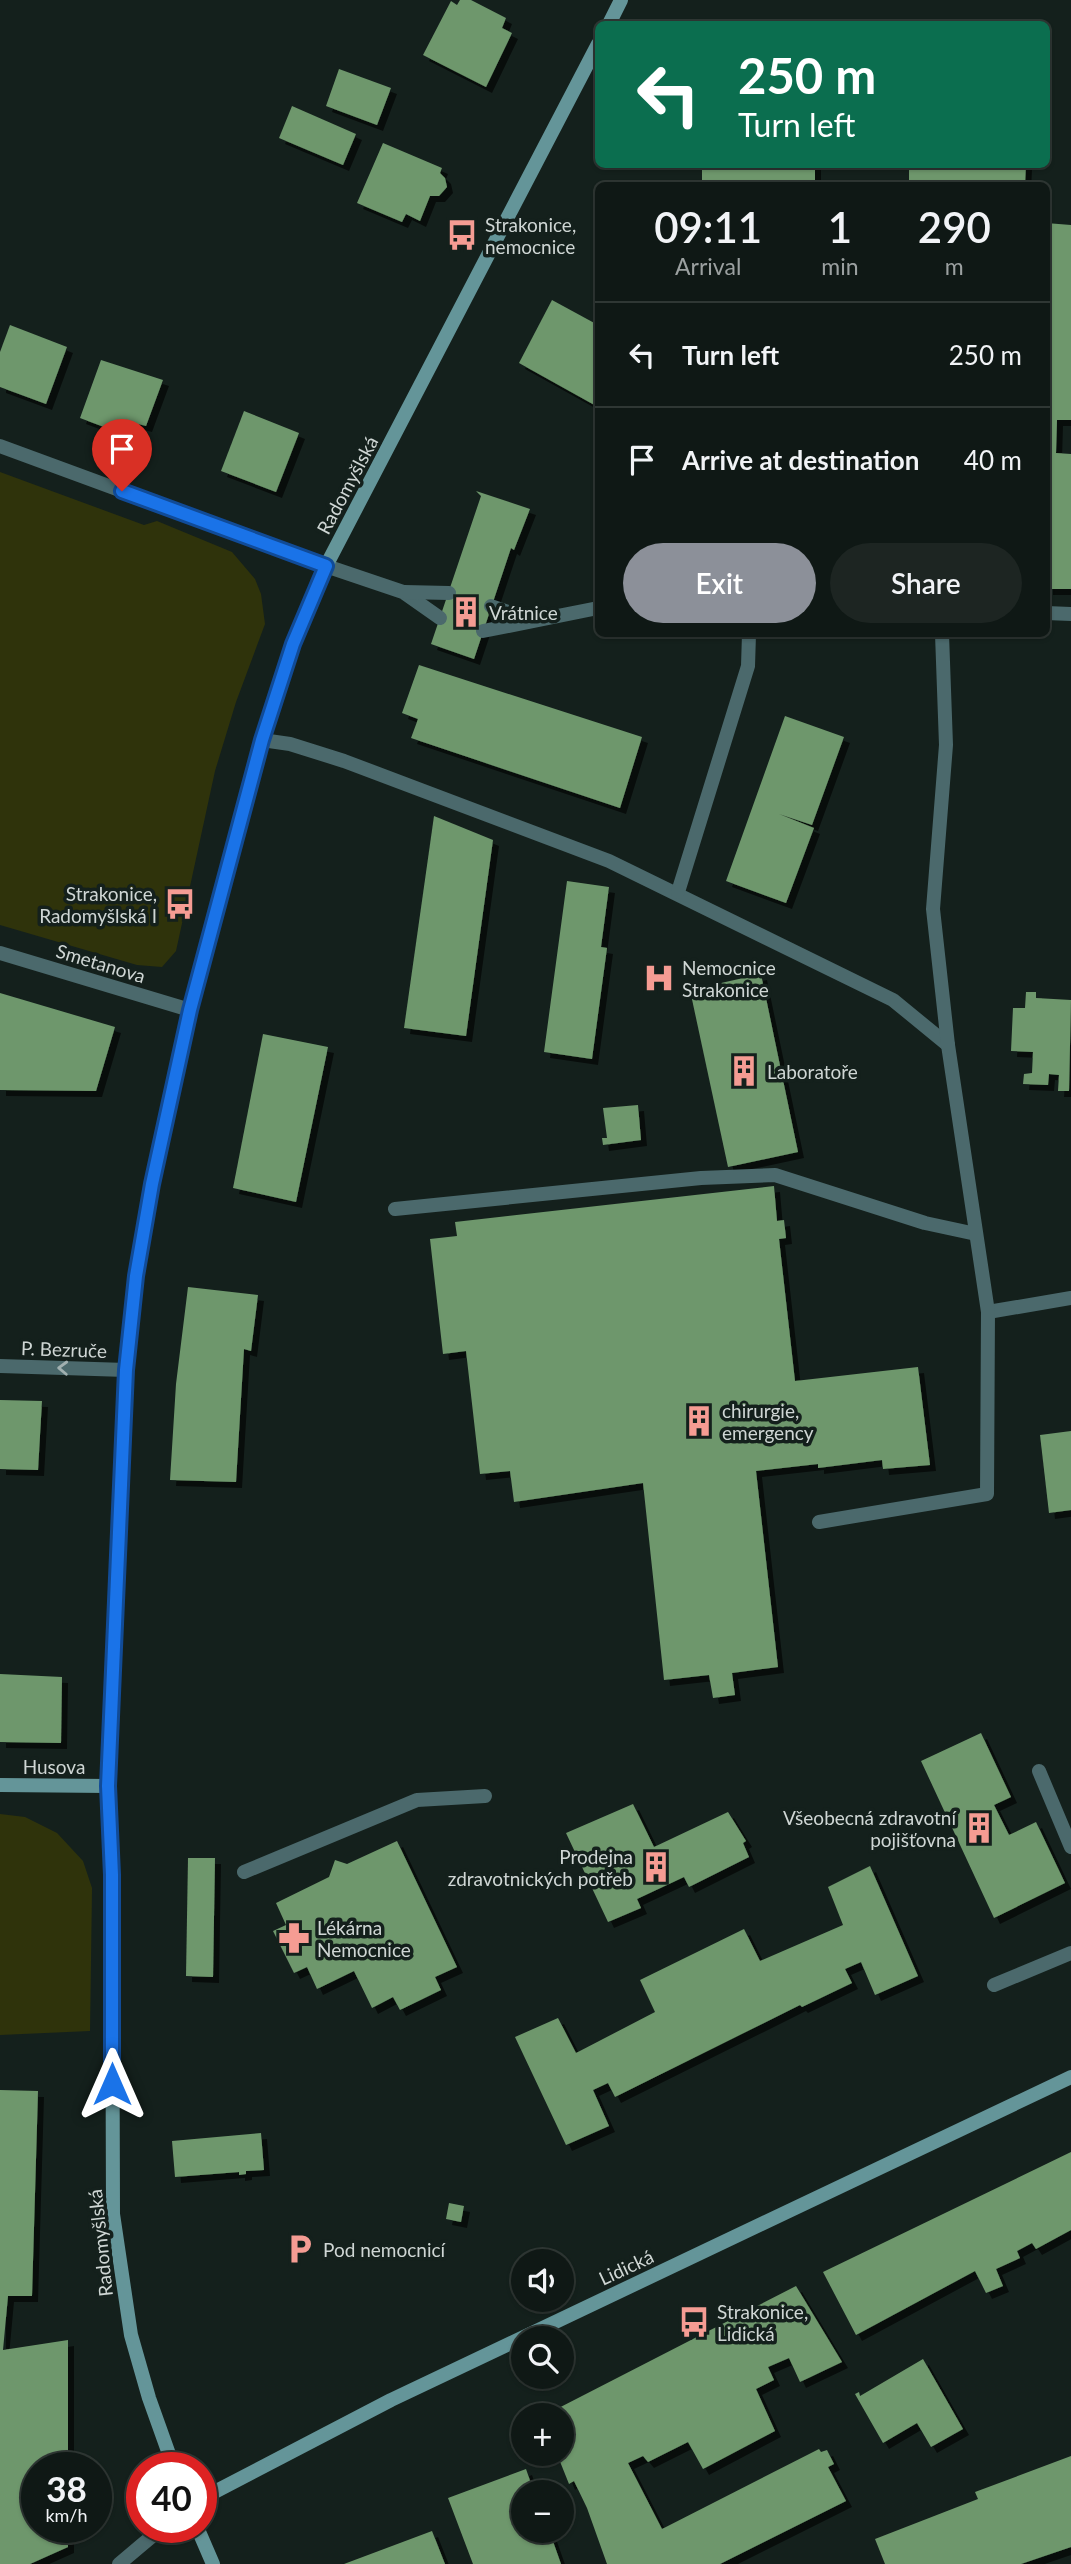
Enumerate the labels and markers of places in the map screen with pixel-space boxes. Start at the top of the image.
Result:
place label: Strakonice, nemocnice [485,213,576,258]
bus stop icon: Strakonice, nemocnice [445,218,479,252]
pin [92,419,152,491]
building icon: Vrátnice [449,595,483,629]
place label: Vrátnice [489,601,558,624]
place label: Strakonice, Radomyšlská I [39,882,157,927]
bus stop icon: Strakonice, Radomyšlská I [163,887,197,921]
place label: Nemocnice Strakonice [682,956,776,1001]
hospital icon: Nemocnice Strakonice [642,961,676,995]
building icon: Laboratoře [727,1054,761,1088]
place label: Laboratoře [767,1060,858,1083]
place label: chirurgie, emergency [722,1399,814,1444]
building icon: chirurgie, emergency [682,1404,716,1438]
place label: Všeobecná zdravotní pojišťovna [783,1806,957,1851]
building icon: Všeobecná zdravotní pojišťovna [962,1811,996,1845]
place label: Prodejna zdravotnických potřeb [448,1845,633,1890]
building icon: Prodejna zdravotnických potřeb [639,1850,673,1884]
place label: Lékárna Nemocnice [317,1916,411,1961]
pharmacy icon: Lékárna Nemocnice [277,1921,311,1955]
parking icon: Pod nemocnicí [283,2232,317,2266]
place label: Pod nemocnicí [323,2238,447,2261]
place label: Strakonice, Lidická [717,2300,808,2345]
bus stop icon: Strakonice, Lidická [677,2305,711,2339]

